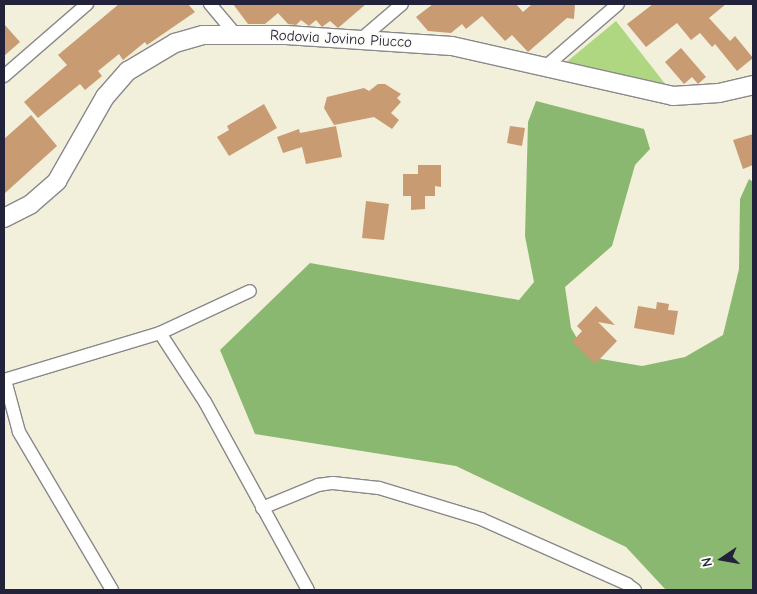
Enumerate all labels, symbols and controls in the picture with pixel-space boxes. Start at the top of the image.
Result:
street label: Rodovia Jovino Piucco [270,26,412,52]
north arrow [697,534,747,584]
text: N [698,556,716,568]

